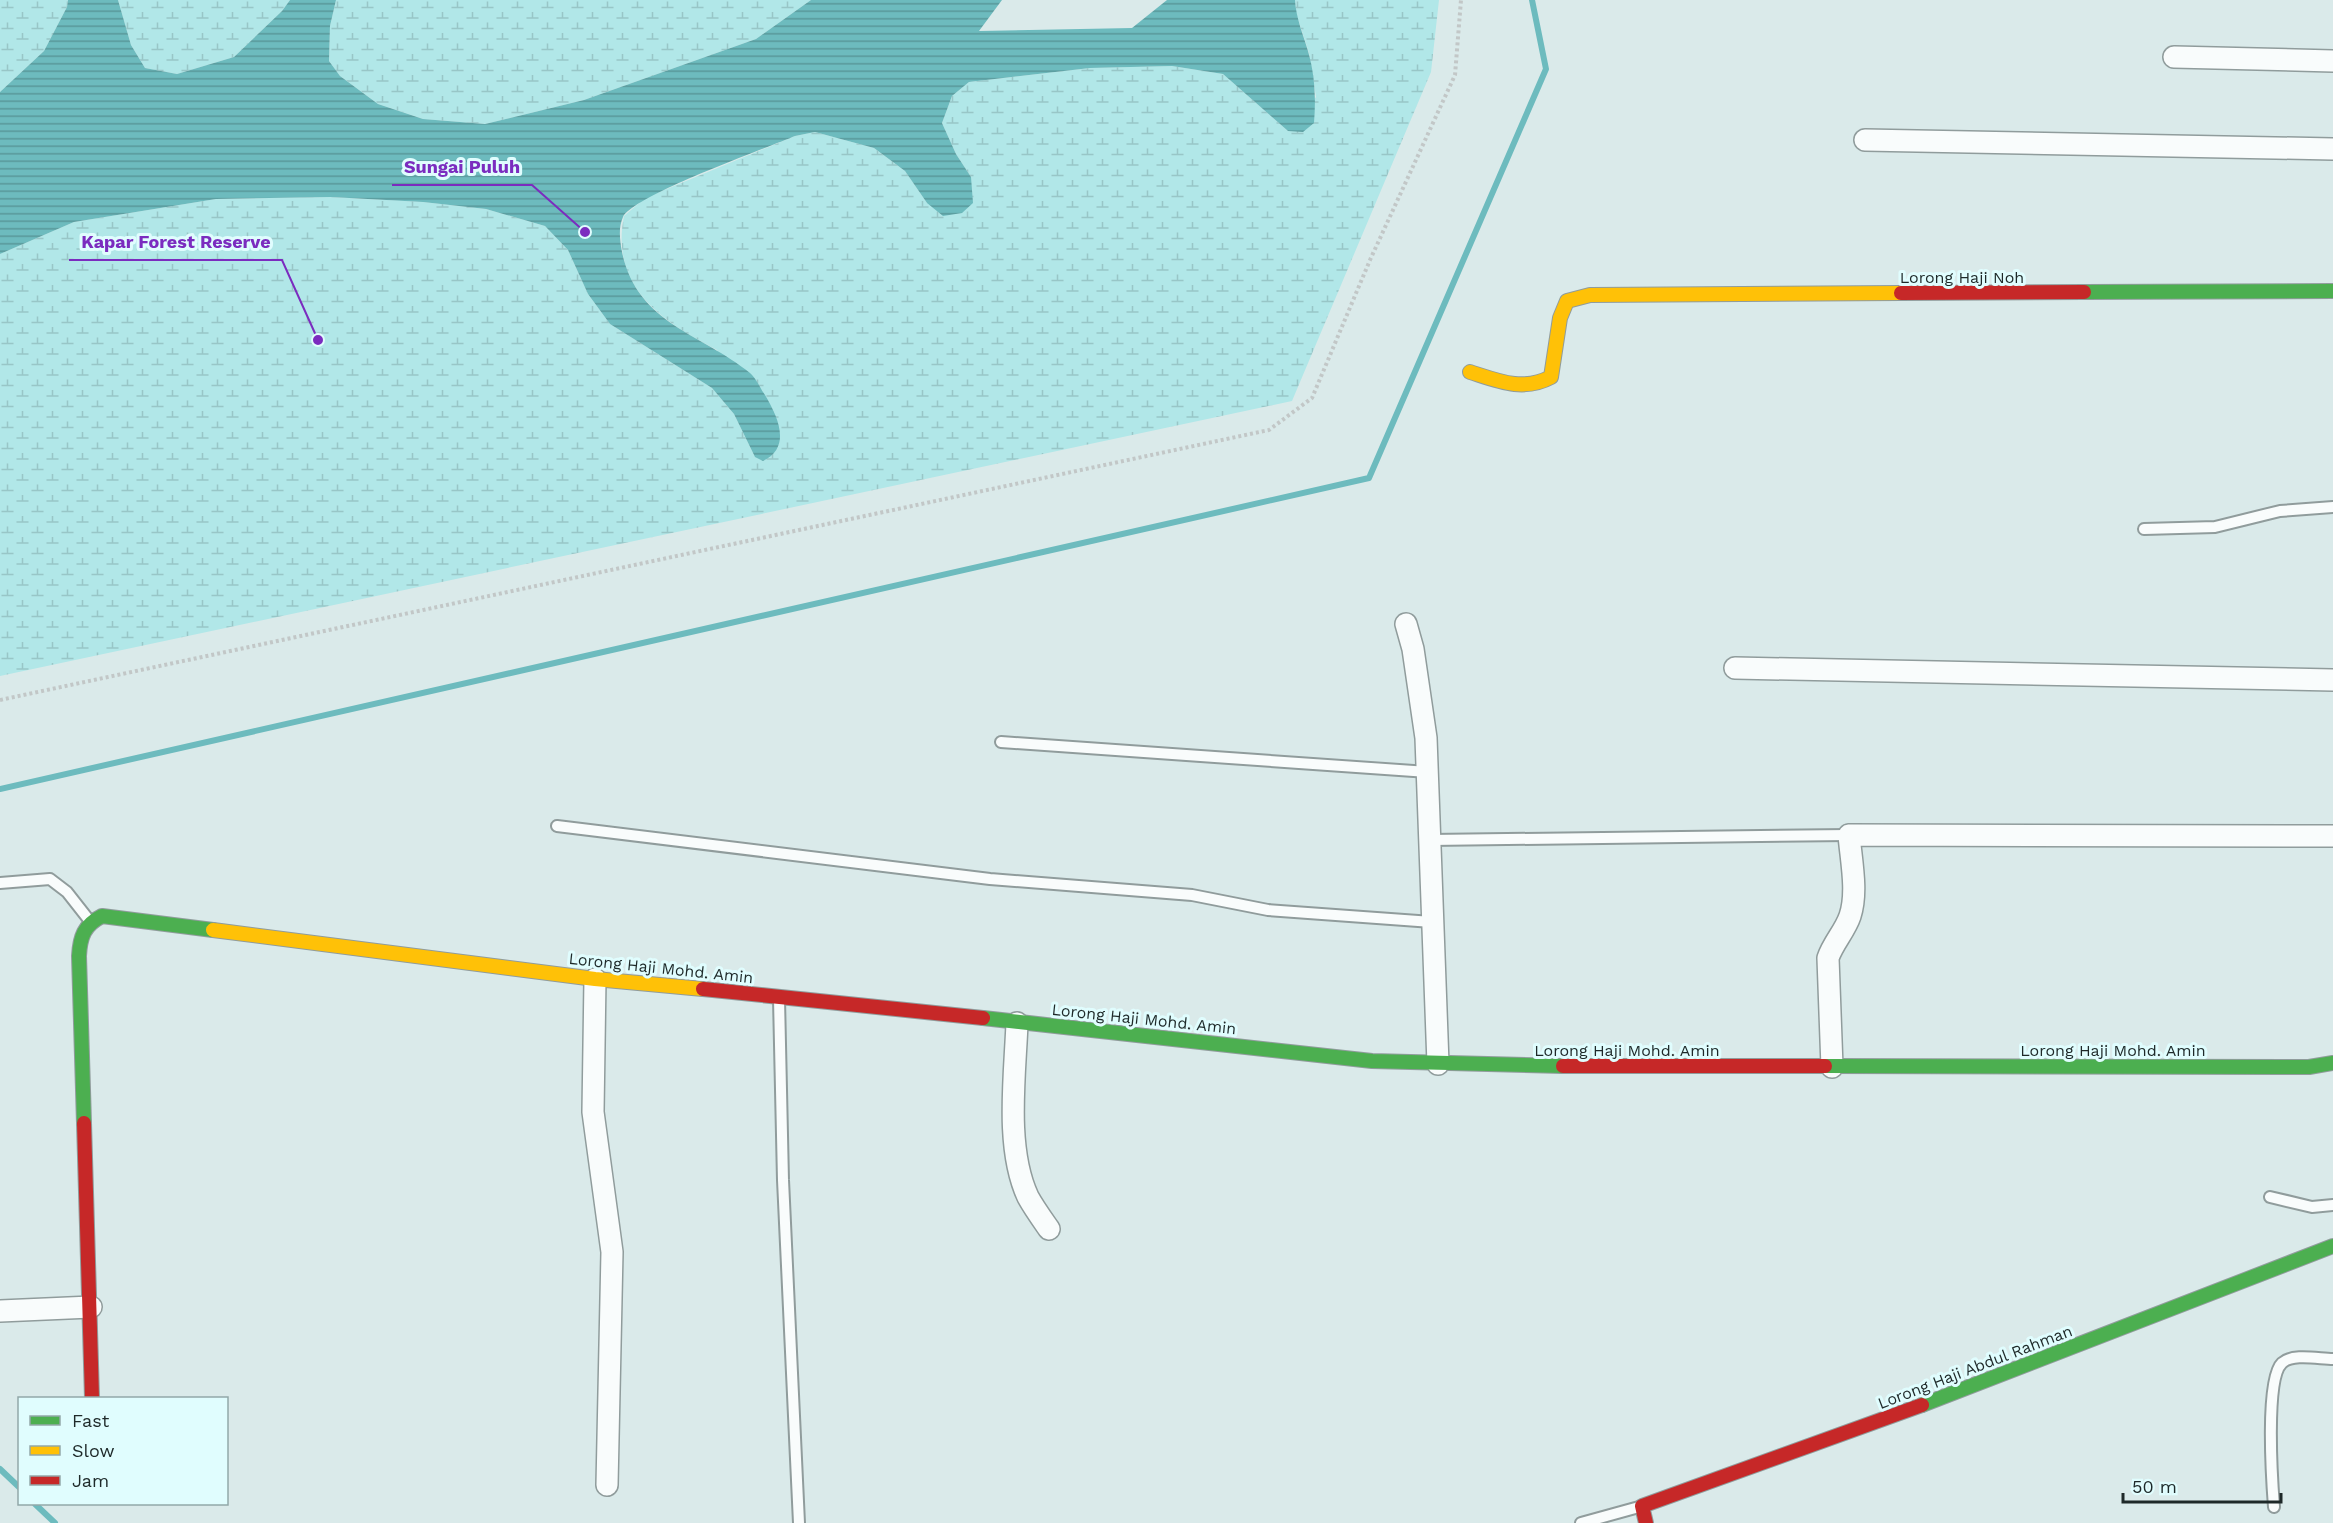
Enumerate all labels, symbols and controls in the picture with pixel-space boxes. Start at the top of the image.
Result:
callout: Sungai Puluh [392,149,532,185]
text: Sungai Puluh [404,156,520,177]
callout: Kapar Forest Reserve [69,224,282,260]
text: Kapar Forest Reserve [81,231,271,252]
street label: Lorong Haji Noh [1900,268,2024,287]
street label: Lorong Haji Mohd. Amin [568,949,754,987]
street label: Lorong Haji Mohd. Amin [1051,1000,1237,1038]
street label: Lorong Haji Mohd. Amin [1534,1041,1720,1060]
street label: Lorong Haji Mohd. Amin [2020,1041,2206,1060]
street label: Lorong Haji Abdul Rahman [1875,1321,2075,1413]
legend [18,1397,228,1505]
text: Fast [72,1410,110,1431]
text: Slow [72,1440,115,1461]
scale bar [2123,1466,2280,1504]
text: Jam [72,1470,109,1491]
text: 50 m [2132,1476,2177,1497]

